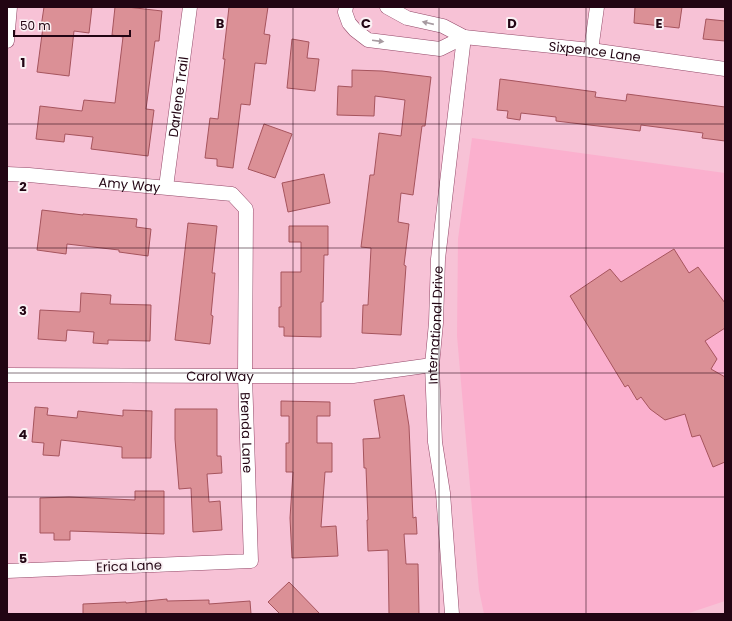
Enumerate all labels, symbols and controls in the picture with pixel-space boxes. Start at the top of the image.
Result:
scale bar [14,12,130,38]
text: B [216,14,225,33]
text: C [361,14,371,33]
text: D [507,14,517,33]
text: E [655,14,663,33]
text: 50 m [20,17,51,34]
one-way arrow [421,19,434,25]
street label: Sixpence Lane [548,36,642,66]
one-way arrow [372,38,384,45]
text: 1 [21,53,25,72]
street label: Darlene Trail [163,55,193,138]
street label: Amy Way [98,172,162,197]
text: 2 [19,177,27,196]
street label: International Drive [422,265,447,385]
text: 3 [19,301,27,320]
street label: Carol Way [186,366,254,386]
street label: Brenda Lane [236,392,258,473]
text: 4 [19,425,28,444]
text: 5 [19,549,27,568]
street label: Erica Lane [96,555,162,577]

